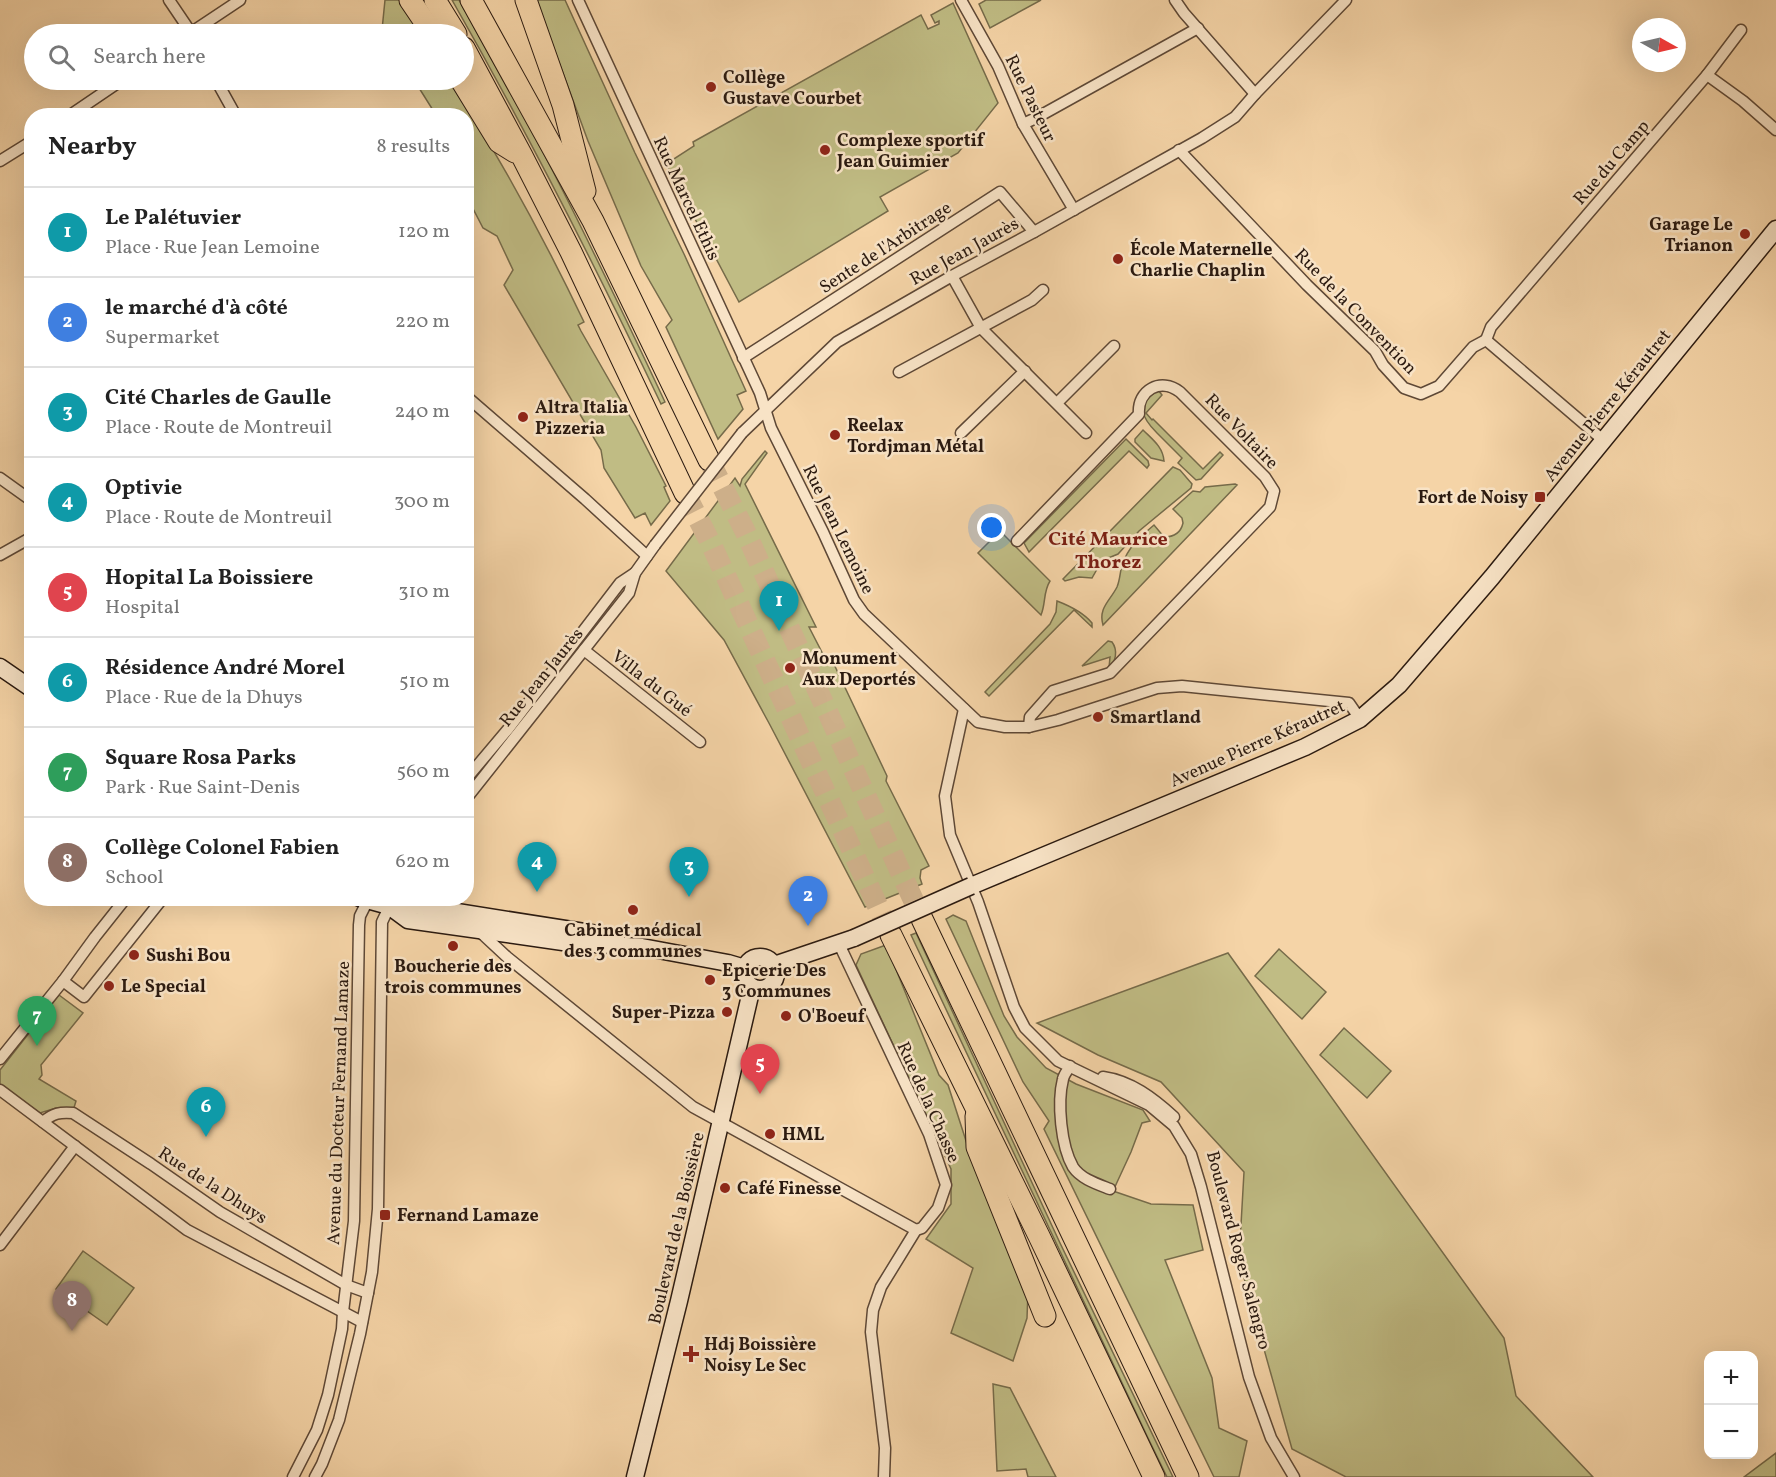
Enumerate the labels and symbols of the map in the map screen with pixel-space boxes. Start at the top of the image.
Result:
north arrow [1632,18,1686,72]
street label: Rue Pasteur [998,51,1062,147]
place label: Collège Gustave Courbet [723,66,862,112]
marker: Collège Gustave Courbet [704,80,718,94]
street label: Rue du Camp [1568,115,1656,211]
place label: Complexe sportif Jean Guimier [836,129,986,175]
street label: Rue Marcel Ethis [646,132,725,265]
marker: Complexe sportif Jean Guimier [818,143,832,157]
street label: Sente de l'Arbitrage [815,196,957,300]
street label: Rue Jean Jaurès [906,212,1024,293]
place label: Garage Le Trianon [1649,213,1733,259]
marker: Garage Le Trianon [1738,227,1752,241]
place label: École Maternelle Charlie Chaplin [1130,238,1272,284]
street label: Rue de la Convention [1288,243,1422,381]
marker: École Maternelle Charlie Chaplin [1111,252,1125,266]
street label: Avenue Pierre Kérautret [1539,324,1678,487]
street label: Rue Voltaire [1198,389,1283,475]
place label: Altra Italia Pizzeria [535,396,629,442]
marker: Altra Italia Pizzeria [516,410,530,424]
place label: Reelax Tordjman Métal [847,414,984,460]
marker: Reelax Tordjman Métal [828,428,842,442]
street label: Rue Jean Lemoine [795,461,880,599]
place label: Fort de Noisy [1418,486,1528,511]
marker: Fort de Noisy [1533,490,1547,504]
your location [977,513,1006,542]
district label: Cité Maurice Thorez [1048,526,1168,577]
pin: 1 [760,582,798,631]
street label: Rue Jean Jaurès [494,623,590,733]
street label: Villa du Gué [606,645,697,724]
place label: Monument Aux Deportés [802,647,916,693]
marker: Monument Aux Deportés [783,661,797,675]
street label: Avenue Pierre Kérautret [1166,694,1349,794]
place label: Smartland [1110,706,1201,731]
marker: Smartland [1091,710,1105,724]
pin: 4 [518,842,556,892]
pin: 3 [670,848,708,897]
pin: 2 [788,876,828,926]
marker: Cabinet médical des 3 communes [626,903,640,917]
place label: Cabinet médical des 3 communes [564,919,702,965]
marker: Boucherie des trois communes [446,939,460,953]
place label: Sushi Bou [146,944,230,969]
marker: Sushi Bou [127,948,141,962]
place label: Boucherie des trois communes [385,955,521,1001]
place label: Epicerie Des 3 Communes [722,959,831,1005]
street label: Avenue du Docteur Fernand Lamaze [322,961,357,1245]
marker: Epicerie Des 3 Communes [703,973,717,987]
place label: Le Special [121,975,206,1000]
marker: Le Special [102,979,116,993]
pin: 7 [18,996,57,1046]
place label: Super-Pizza [612,1001,715,1026]
marker: Super-Pizza [720,1005,734,1019]
place label: O'Boeuf [798,1005,867,1030]
marker: O'Boeuf [779,1009,793,1023]
street label: Rue de la Chasse [890,1038,966,1167]
pin: 5 [740,1044,780,1094]
pin: 6 [186,1088,226,1137]
place label: HML [782,1123,824,1148]
marker: HML [763,1127,777,1141]
street label: Boulevard de la Boissière [643,1130,712,1327]
street label: Rue de la Dhuys [153,1142,272,1231]
street label: Boulevard Roger Salengro [1199,1148,1276,1352]
place label: Café Finesse [737,1177,841,1202]
marker: Café Finesse [718,1181,732,1195]
place label: Fernand Lamaze [397,1204,539,1229]
marker: Fernand Lamaze [378,1208,392,1222]
pin: 8 [52,1282,92,1331]
place label: Hdj Boissière Noisy Le Sec [704,1333,816,1379]
marker: Hdj Boissière Noisy Le Sec [682,1345,700,1363]

